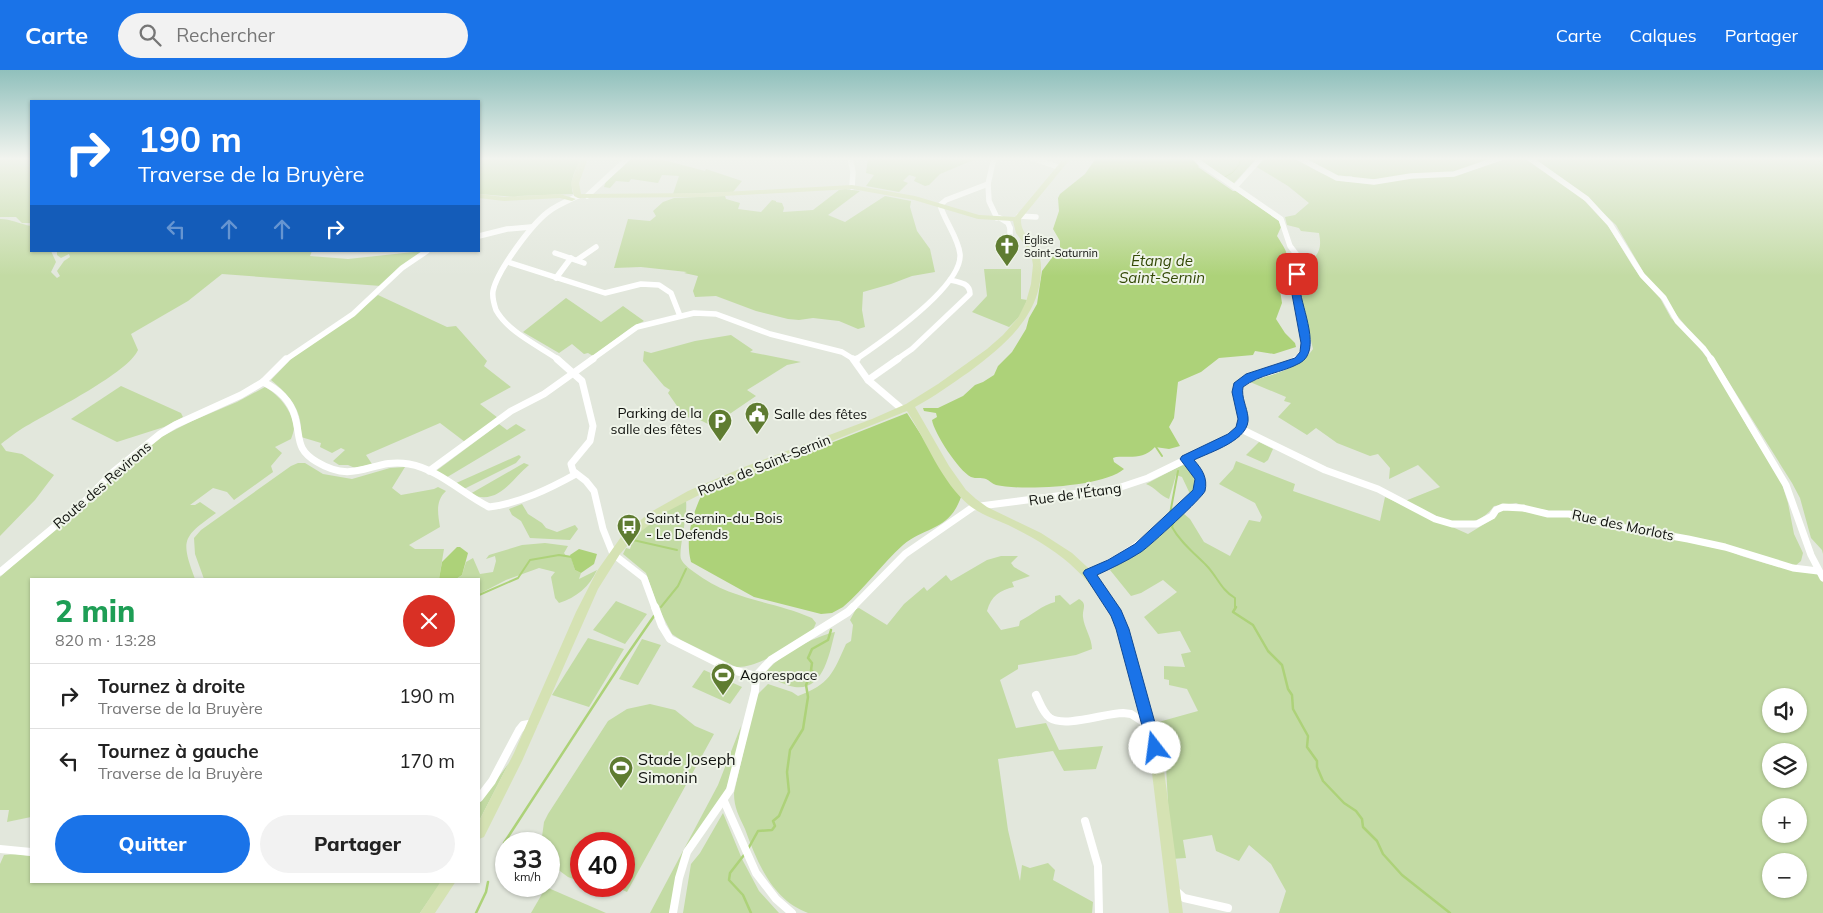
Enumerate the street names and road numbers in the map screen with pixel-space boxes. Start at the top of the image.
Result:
street label: Route de Saint-Sernin [695,430,833,500]
street label: Route des Revirons [49,437,155,533]
street label: Rue de l'Étang [1028,479,1122,509]
street label: Rue des Morlots [1570,505,1676,545]

